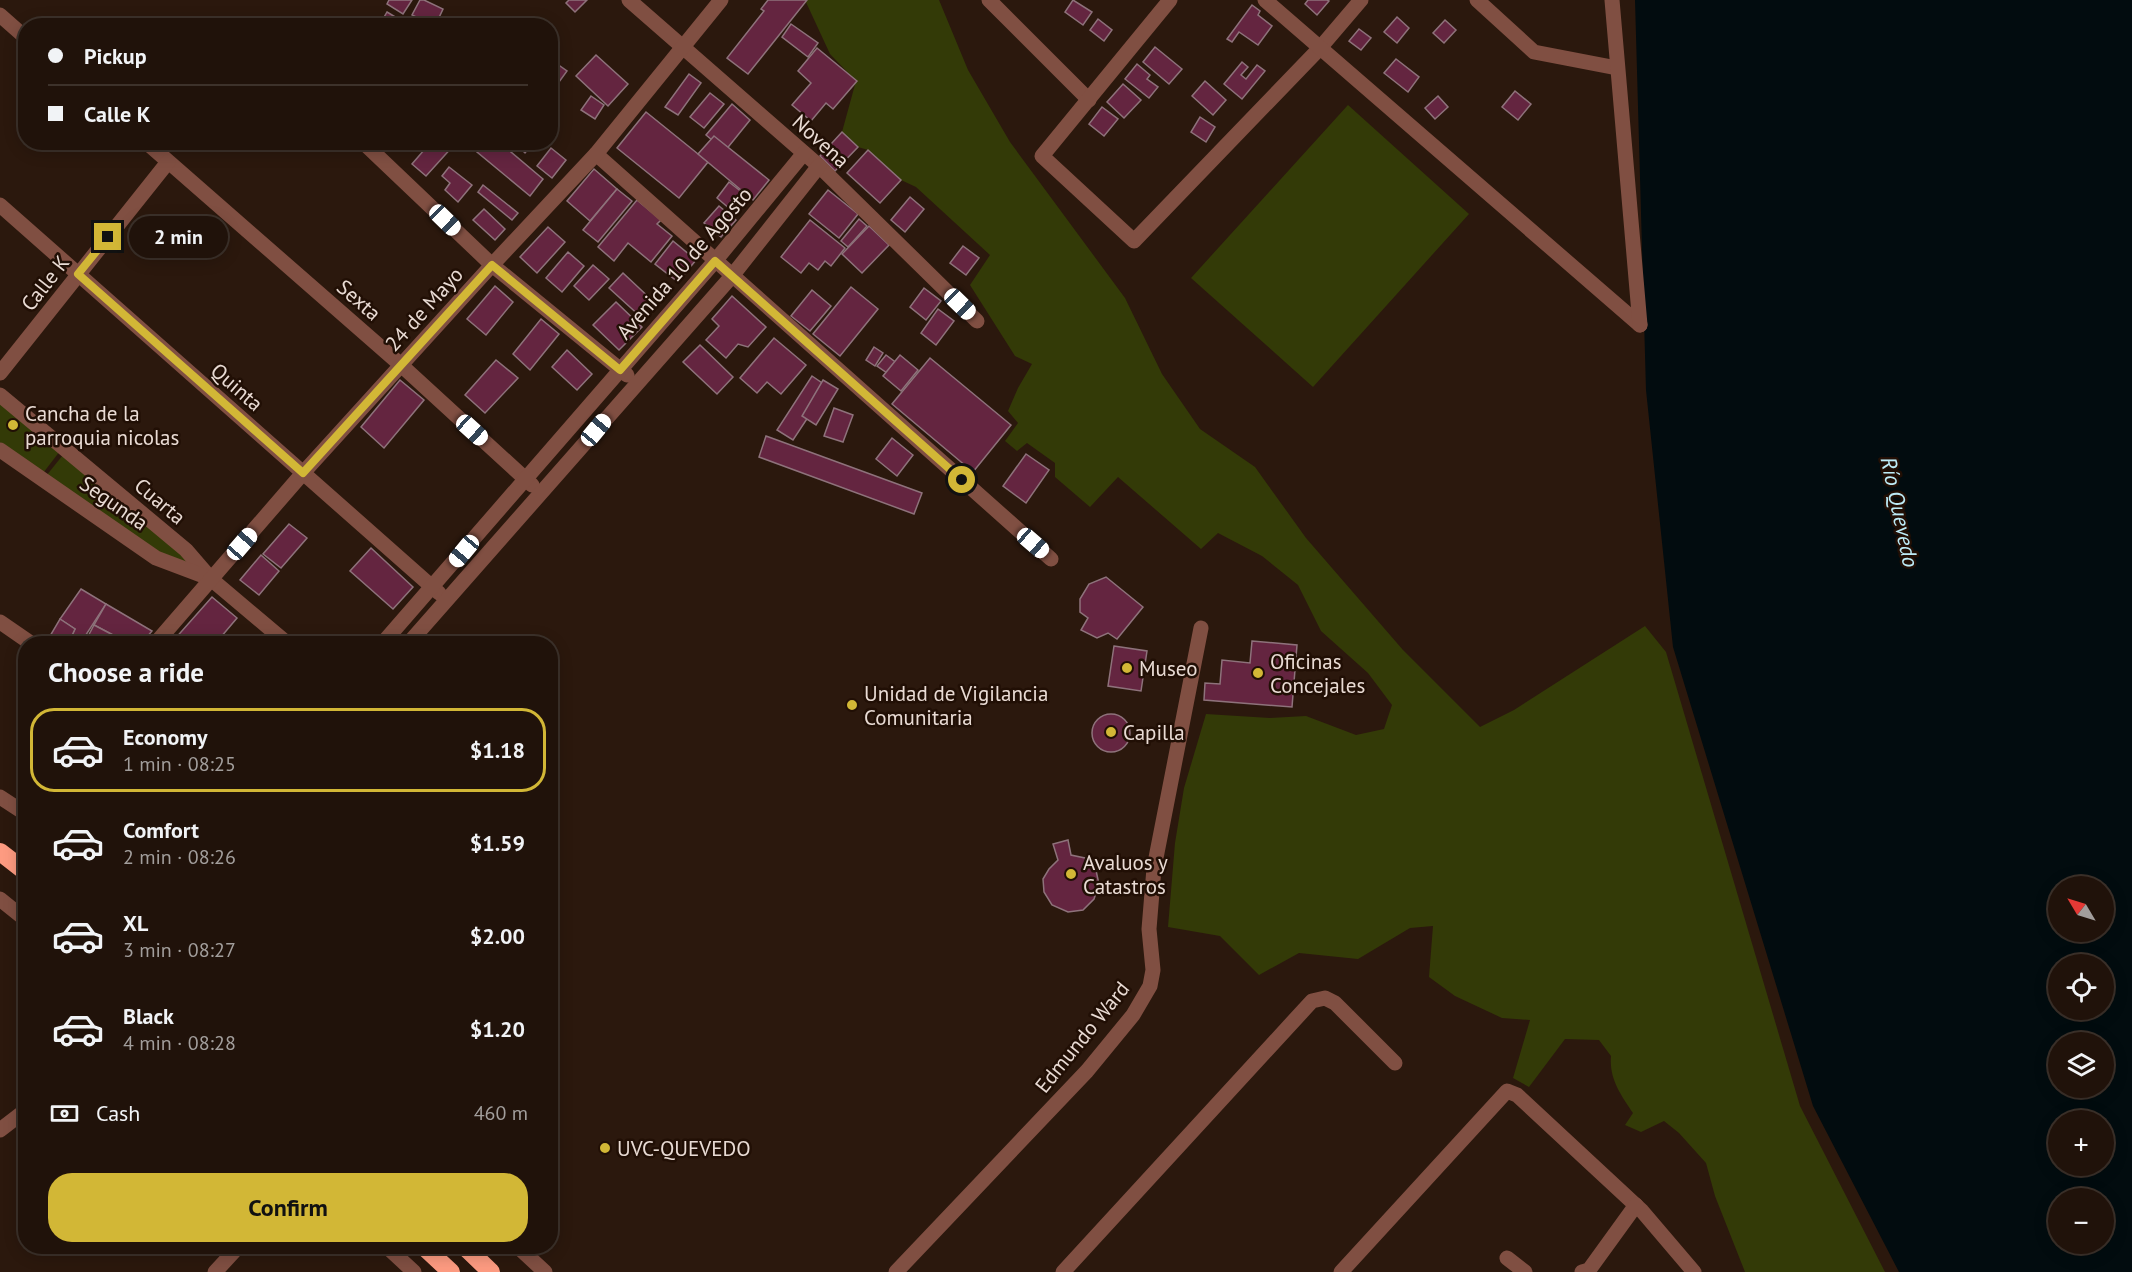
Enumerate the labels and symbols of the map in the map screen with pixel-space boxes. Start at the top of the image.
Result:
street label: Novena [787,108,855,174]
street label: Avenida 10 de Agosto [610,181,758,345]
car [426,201,464,239]
callout: 2 min [129,216,228,258]
route end [94,223,121,250]
street label: Calle K [15,250,75,316]
street label: 24 de Mayo [379,261,469,357]
street label: Sexta [331,274,387,326]
car [941,285,979,323]
street label: Quinta [205,357,269,417]
place label: Cancha de la parroquia nicolas [25,400,179,451]
car [578,410,614,450]
car [453,411,491,449]
marker: Cancha de la parroquia nicolas [6,418,20,432]
water label: Río Quevedo [1875,454,1925,570]
route start [948,466,975,493]
street label: Segunda [75,470,153,536]
street label: Cuarta [129,472,191,530]
car [1014,524,1052,562]
car [223,525,261,563]
car [446,531,482,571]
place label: Oficinas Concejales [1270,648,1365,699]
place label: Museo [1139,655,1197,682]
marker: Museo [1120,661,1134,675]
marker: Oficinas Concejales [1251,666,1265,680]
place label: Unidad de Vigilancia Comunitaria [864,680,1048,731]
marker: Unidad de Vigilancia Comunitaria [845,698,859,712]
place label: Capilla [1123,719,1185,746]
marker: Capilla [1104,725,1118,739]
place label: Avaluos y Catastros [1083,849,1168,900]
marker: Avaluos y Catastros [1064,867,1078,881]
north arrow [2048,876,2114,942]
street label: Edmundo Ward [1029,976,1135,1098]
place label: UVC-QUEVEDO [617,1135,751,1162]
marker: UVC-QUEVEDO [598,1141,612,1155]

